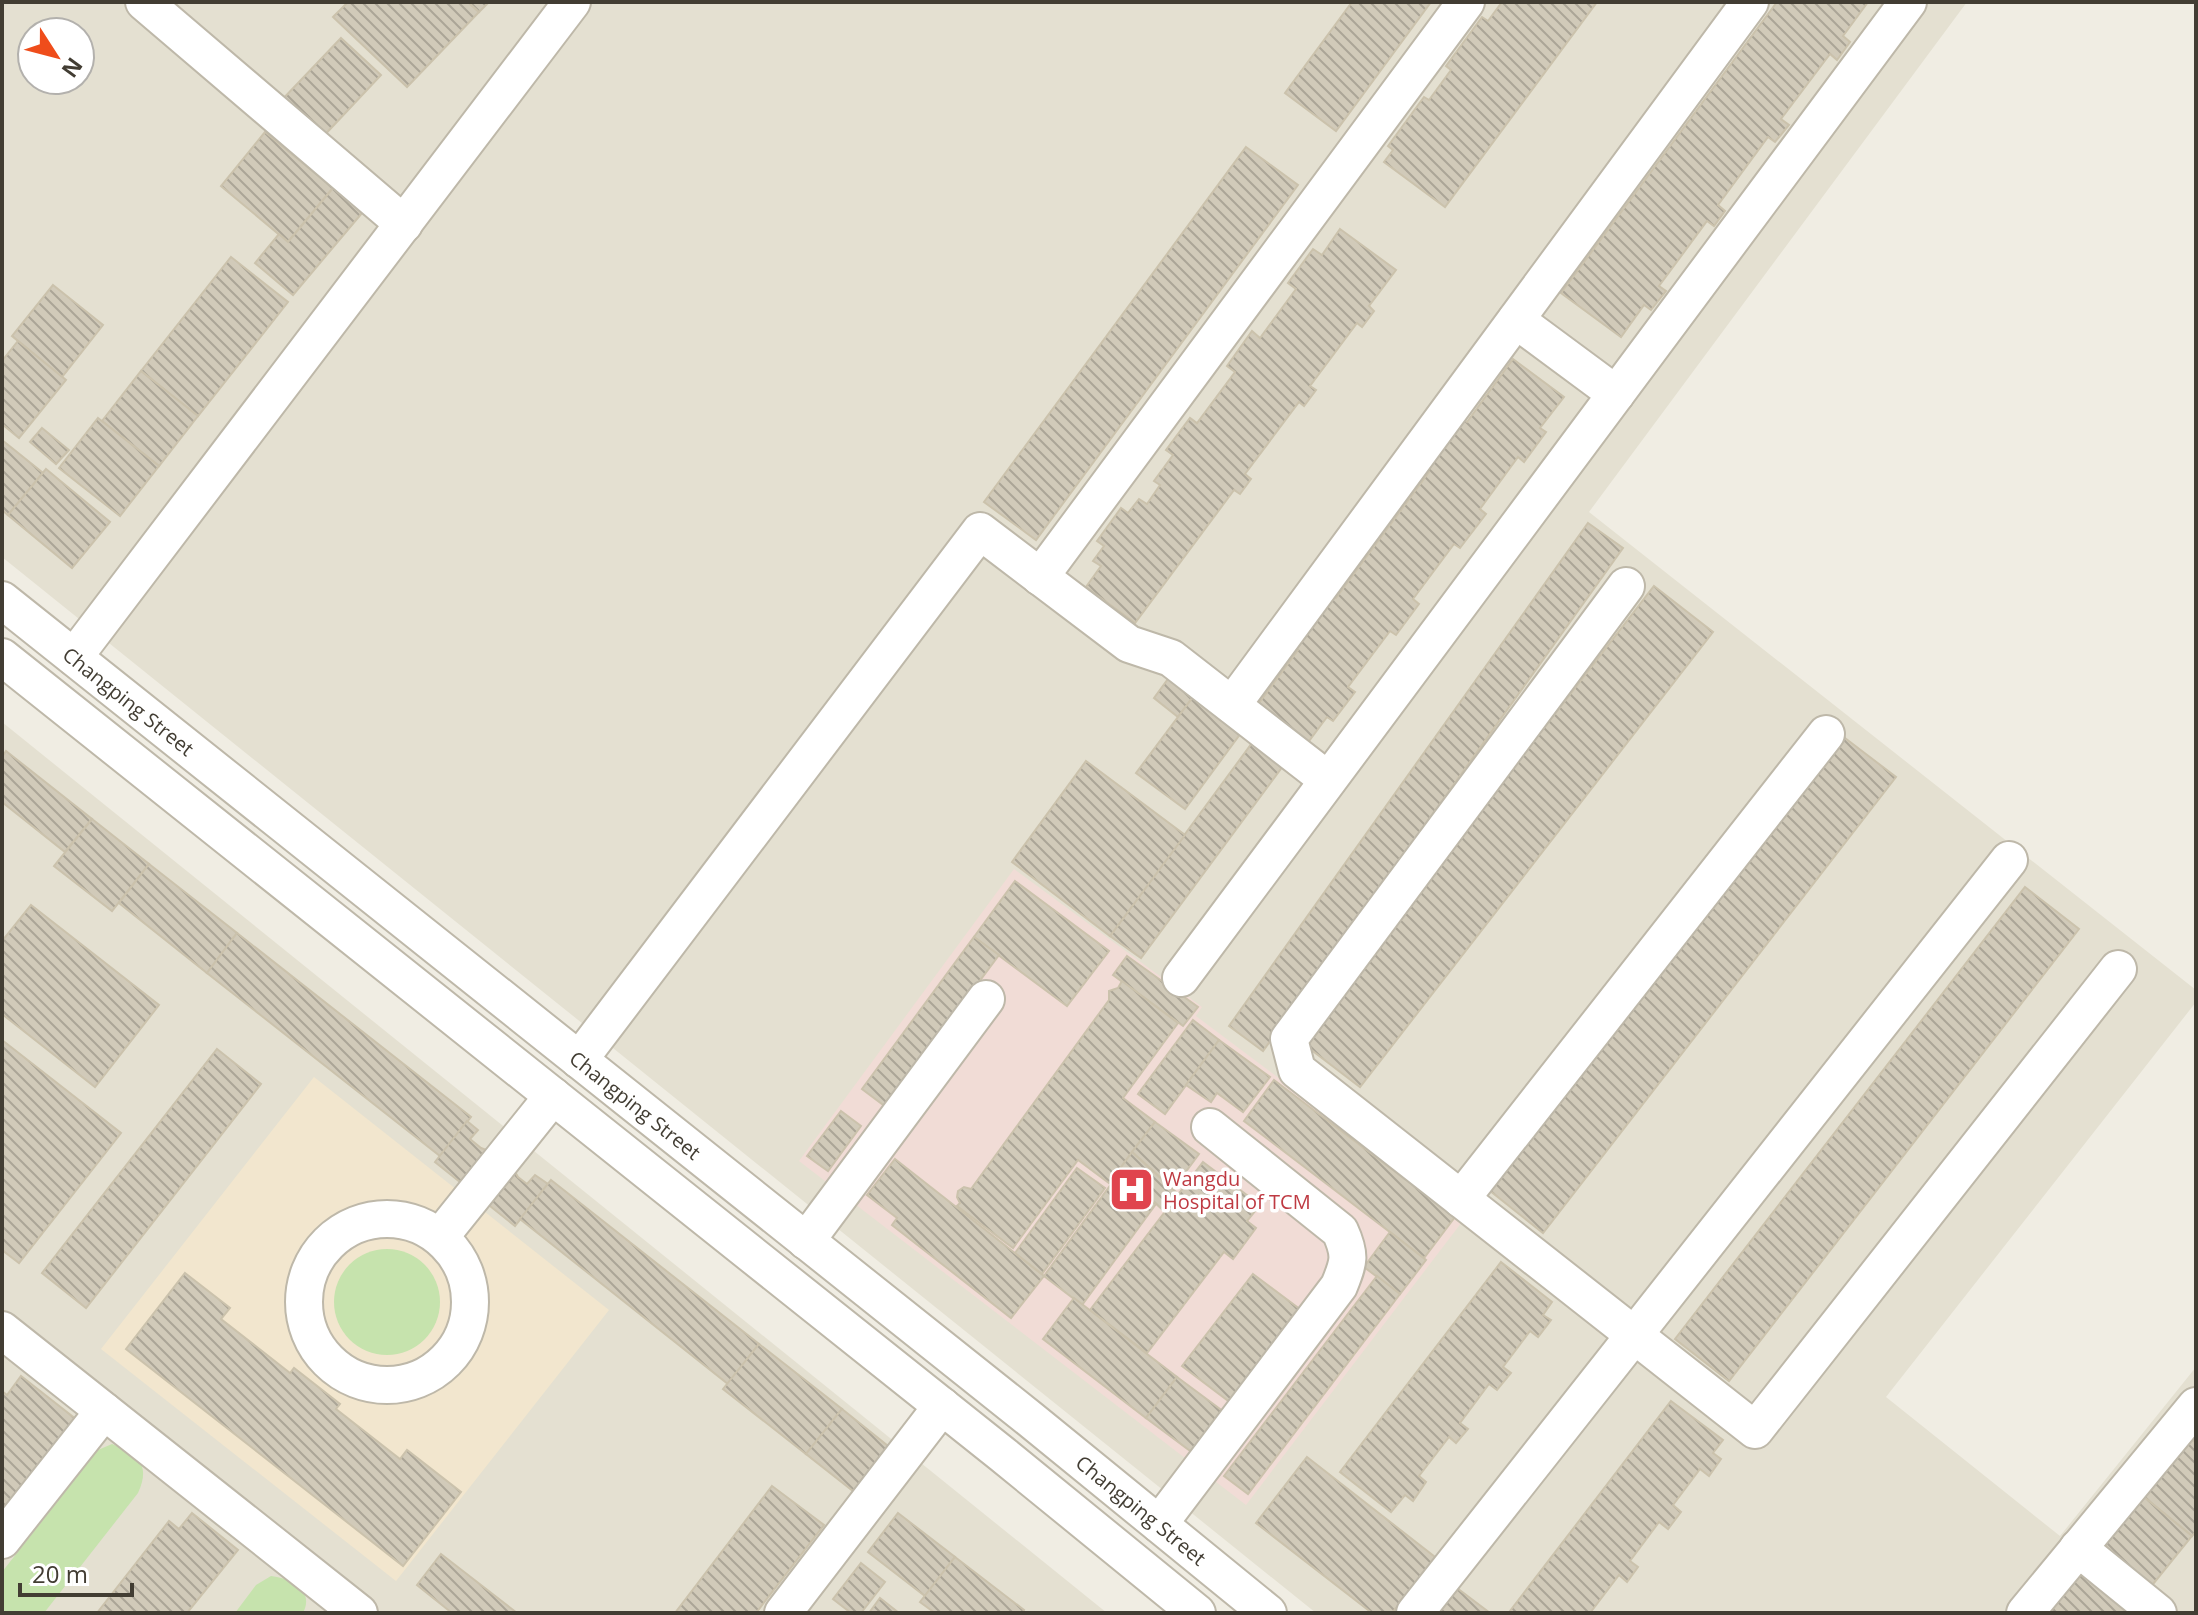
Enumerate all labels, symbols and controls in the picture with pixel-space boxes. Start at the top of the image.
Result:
north arrow [16,16,96,96]
text: N [56,52,90,84]
street label: Changping Street [57,640,200,762]
street label: Changping Street [564,1044,707,1165]
place label: Wangdu Hospital of TCM [1163,1165,1311,1215]
hospital icon: Wangdu Hospital of TCM [1108,1166,1156,1214]
street label: Changping Street [1071,1449,1212,1571]
scale bar [20,1547,132,1597]
text: 20 m [32,1557,88,1590]

